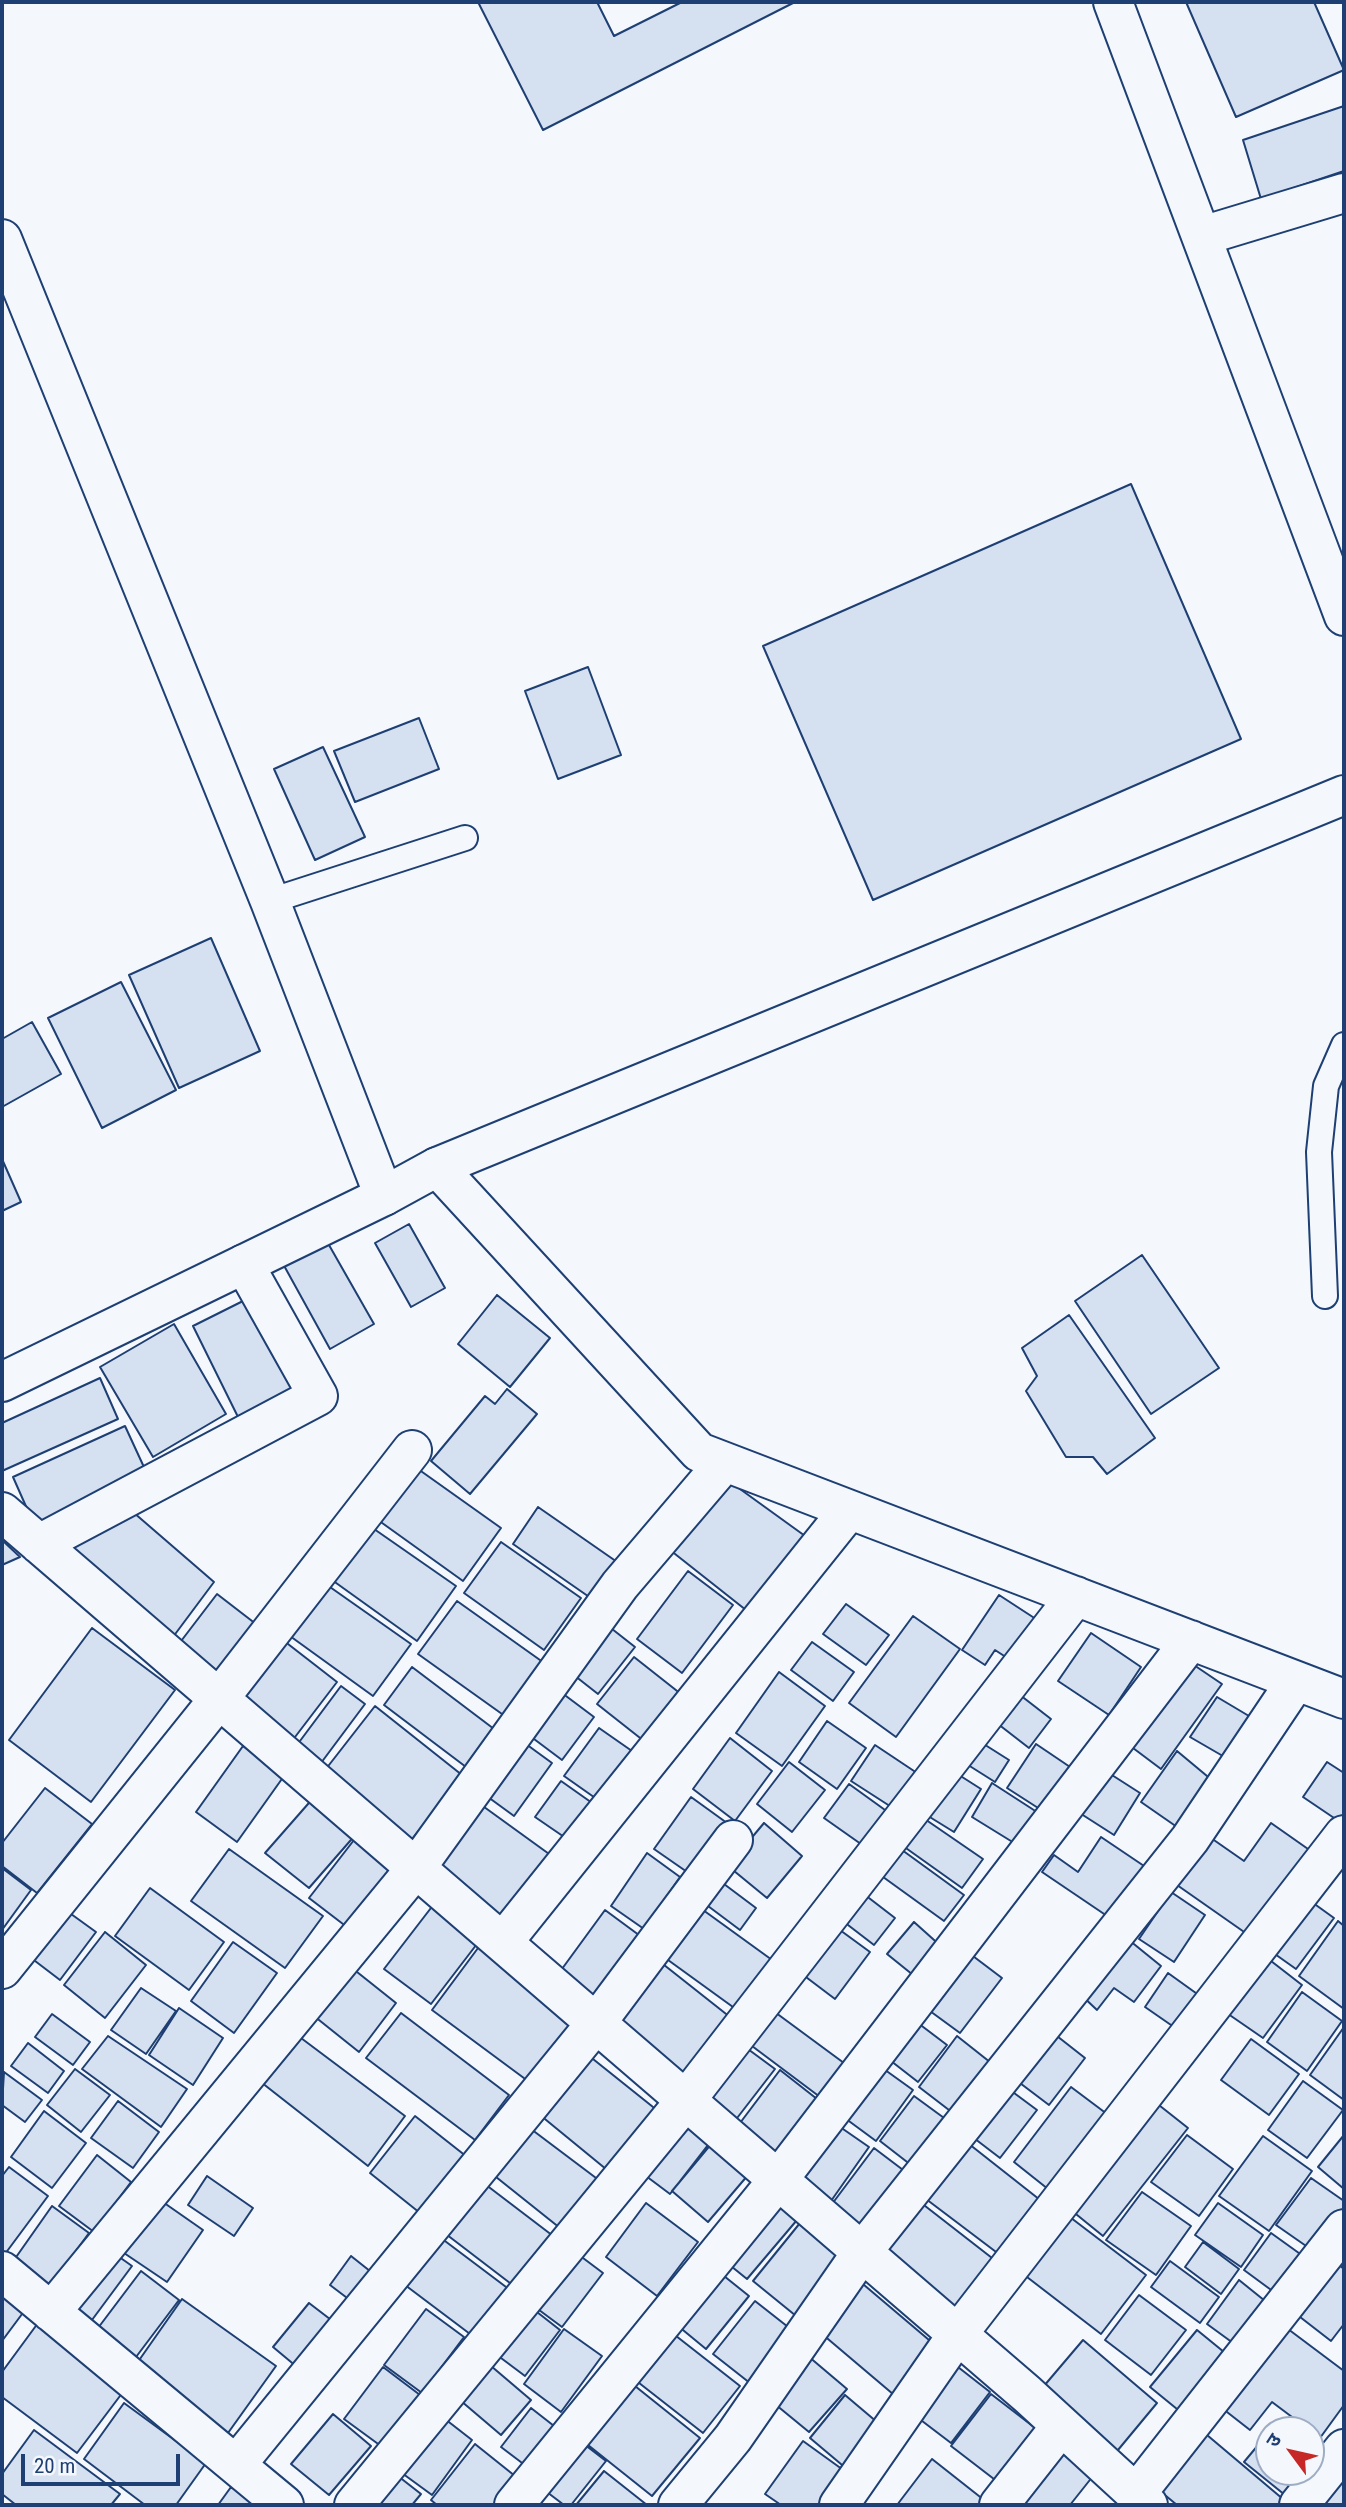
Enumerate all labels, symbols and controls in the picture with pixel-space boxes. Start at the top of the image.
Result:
north arrow [1255,2416,1325,2486]
text: उ [1261,2429,1286,2451]
scale bar [24,2440,184,2484]
text: 20 m [34,2454,75,2478]

